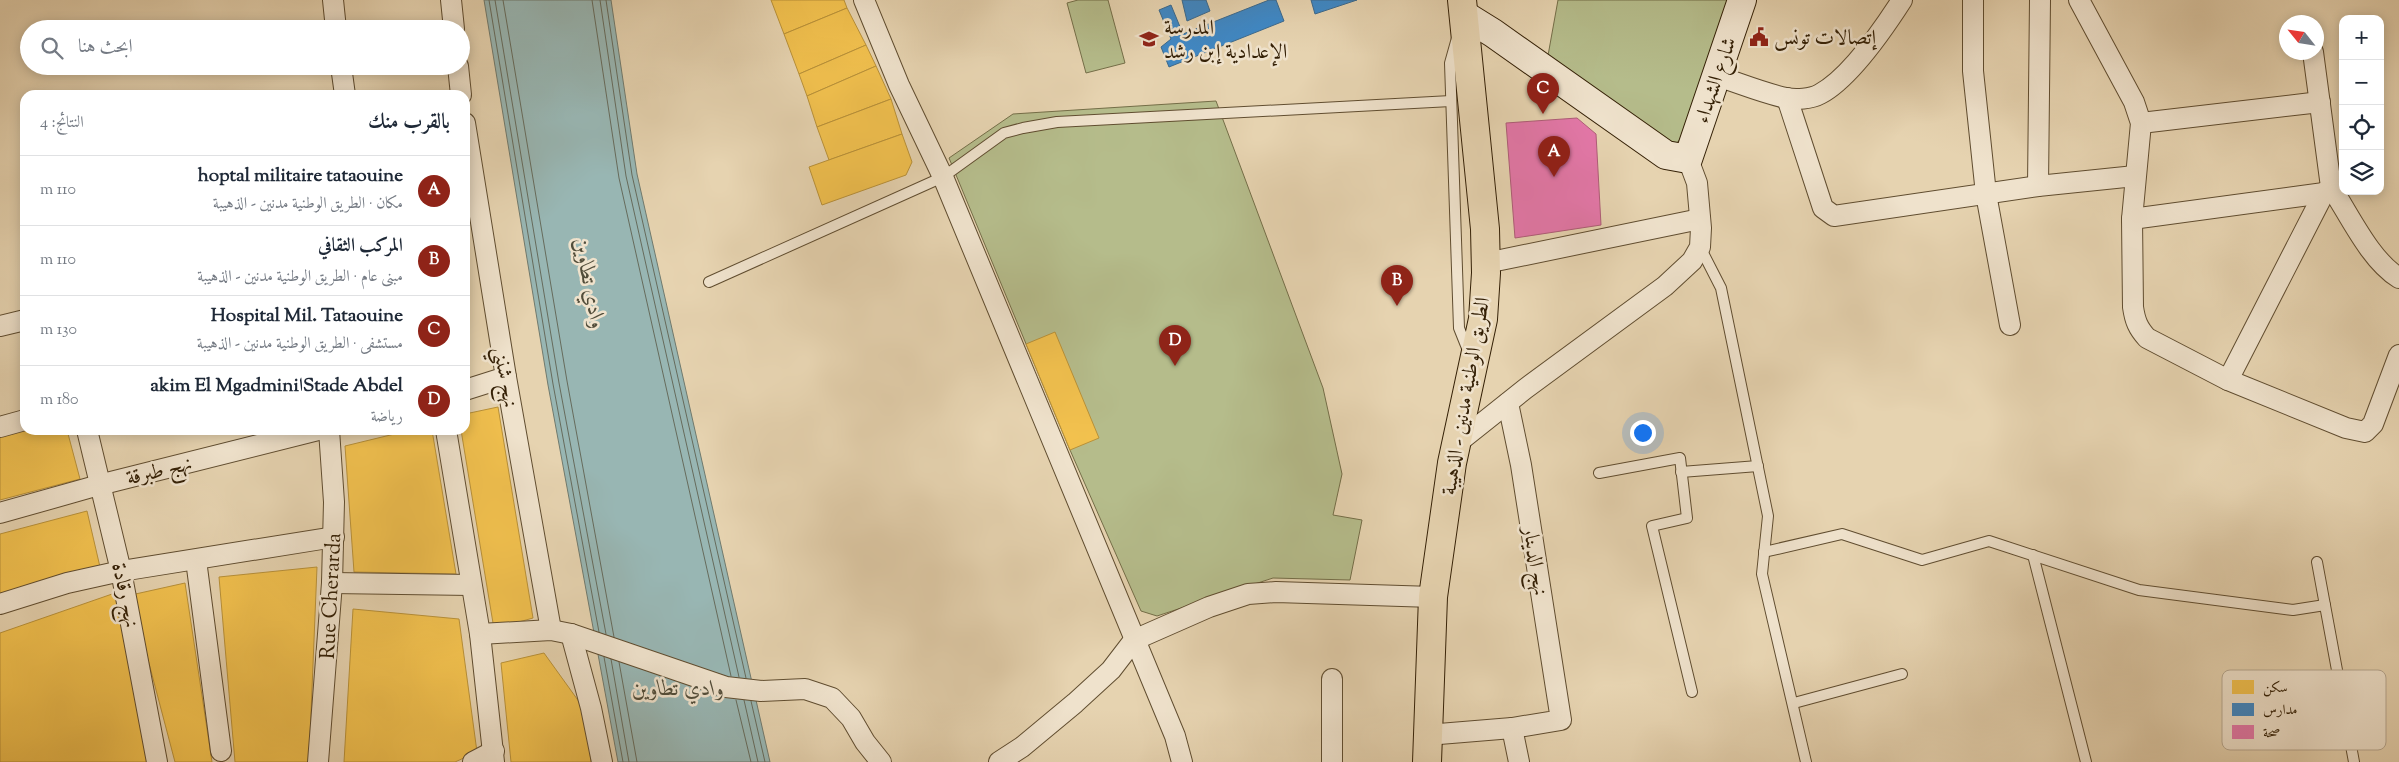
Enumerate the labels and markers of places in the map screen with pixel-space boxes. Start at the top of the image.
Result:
place label: المدرسة الإعدادية إبن رشد [1164,14,1287,68]
place label: إتصالات تونس [1774,24,1877,54]
public building icon: إتصالات تونس [1748,26,1770,48]
school or university icon: المدرسة الإعدادية إبن رشد [1138,28,1160,50]
pin: C [1527,73,1559,114]
pin: A [1538,136,1570,177]
pin: B [1381,265,1413,306]
pin: D [1159,325,1191,366]

